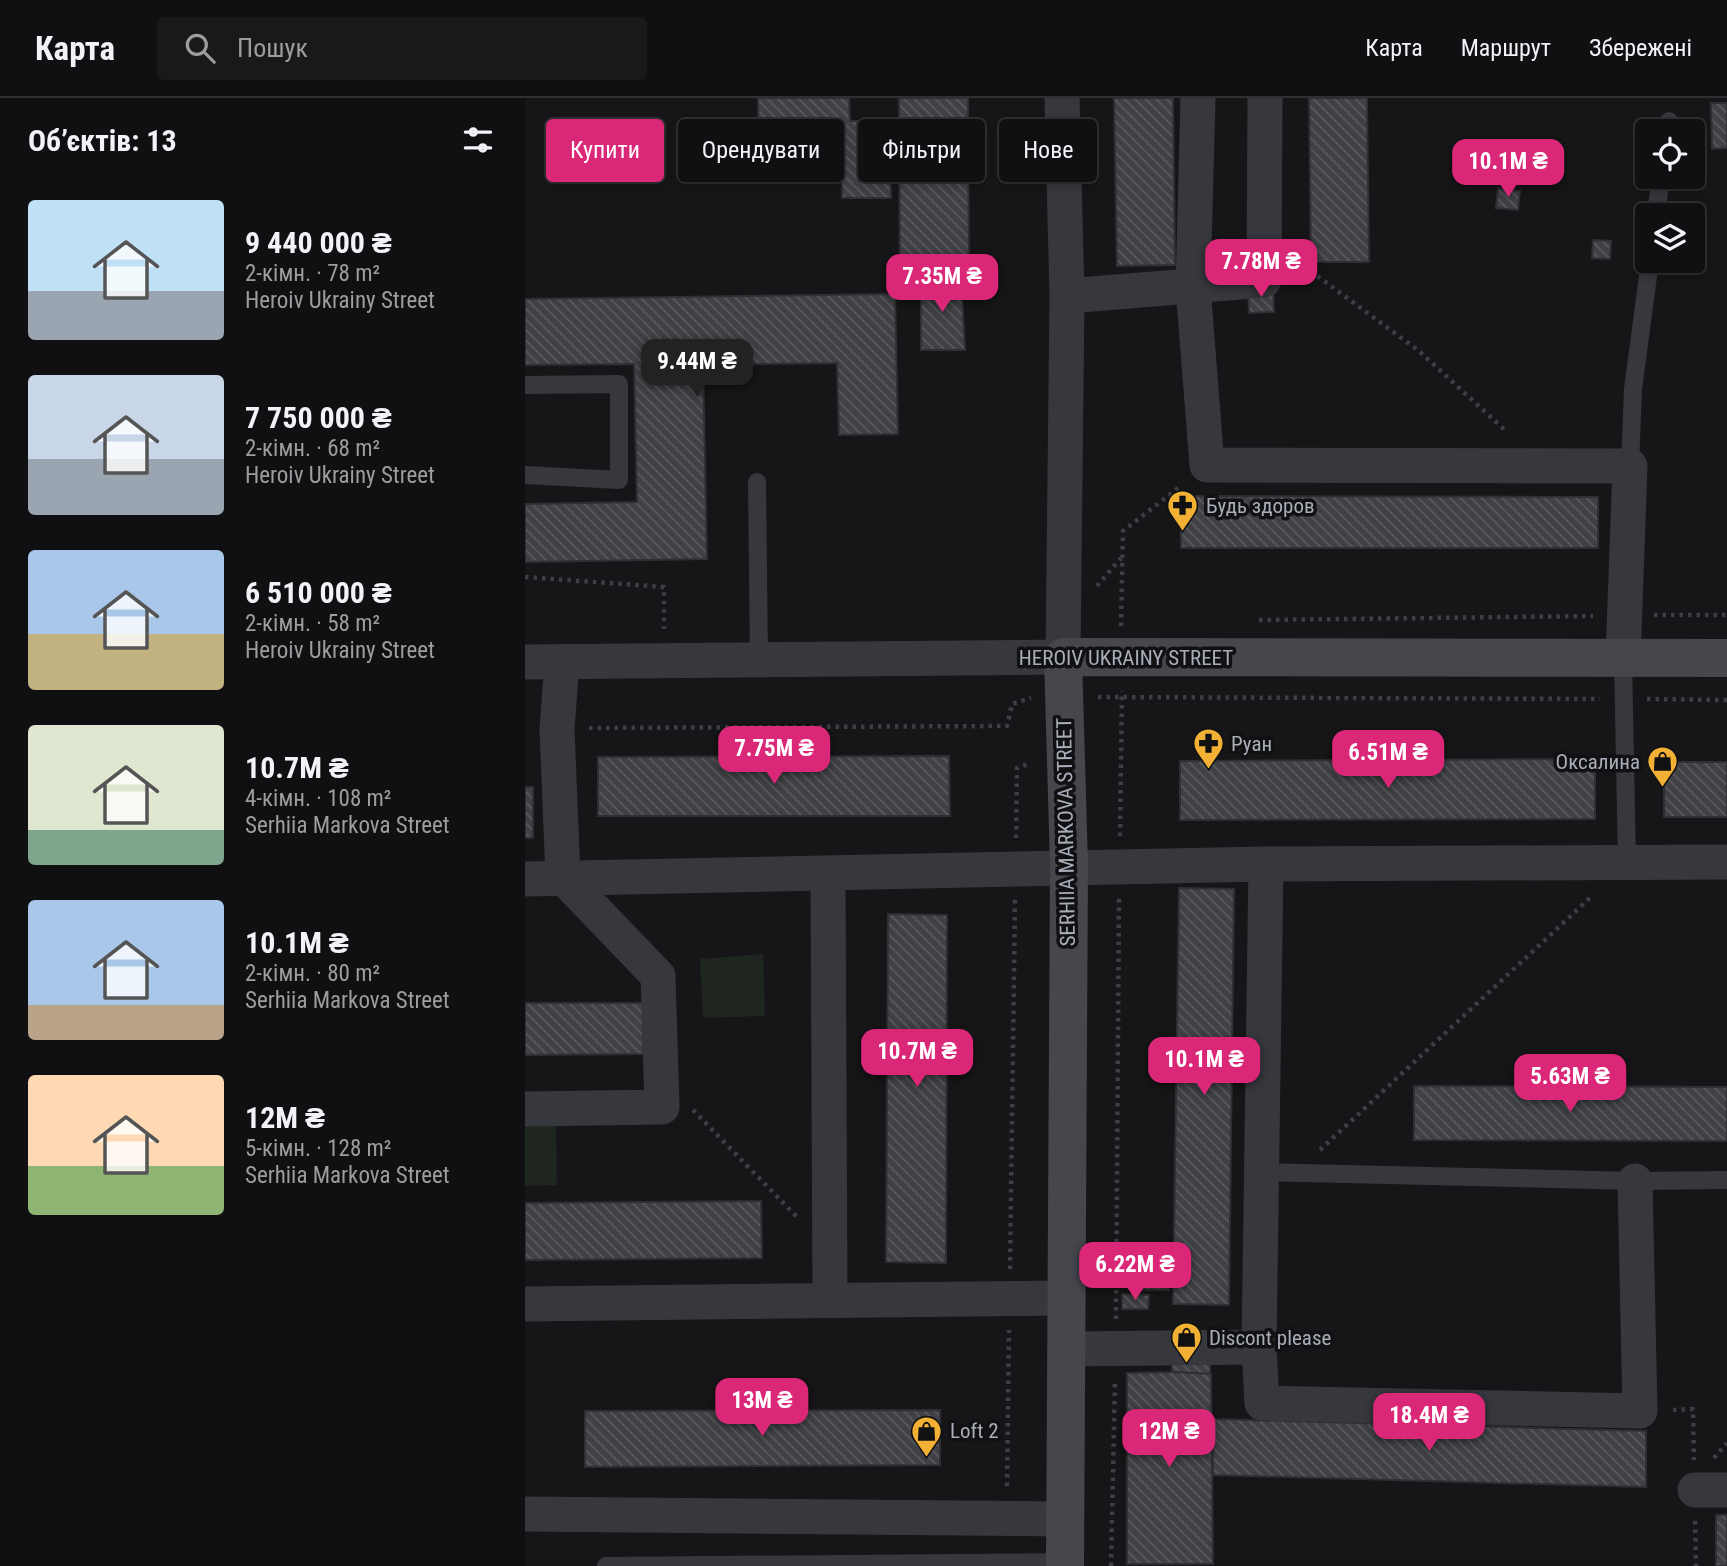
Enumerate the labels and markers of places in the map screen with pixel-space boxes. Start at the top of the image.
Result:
pin: 10.1M ₴ [1443,140,1573,199]
pin: 7.78M ₴ [1196,240,1326,299]
pin: 7.35M ₴ [877,254,1007,314]
pin: 9.44M ₴ [632,340,762,399]
pharmacy icon: Будь здоров [1166,489,1200,533]
place label: Будь здоров [1206,494,1315,518]
pin: 7.75M ₴ [709,726,839,786]
pharmacy icon: Руан [1191,727,1225,771]
pin: 6.51M ₴ [1323,730,1453,790]
place label: Руан [1231,732,1272,756]
shop icon: Оксалина [1646,745,1680,789]
place label: Оксалина [1556,750,1640,774]
pin: 10.7M ₴ [852,1030,982,1089]
pin: 10.1M ₴ [1139,1038,1269,1097]
pin: 5.63M ₴ [1505,1054,1635,1114]
pin: 6.22M ₴ [1070,1242,1200,1302]
shop icon: Discont please [1169,1321,1203,1365]
place label: Discont please [1209,1326,1331,1350]
pin: 13M ₴ [713,1378,811,1438]
pin: 18.4M ₴ [1364,1394,1494,1453]
pin: 12M ₴ [1120,1410,1218,1469]
shop icon: Loft 2 [910,1414,944,1458]
place label: Loft 2 [950,1419,999,1443]

